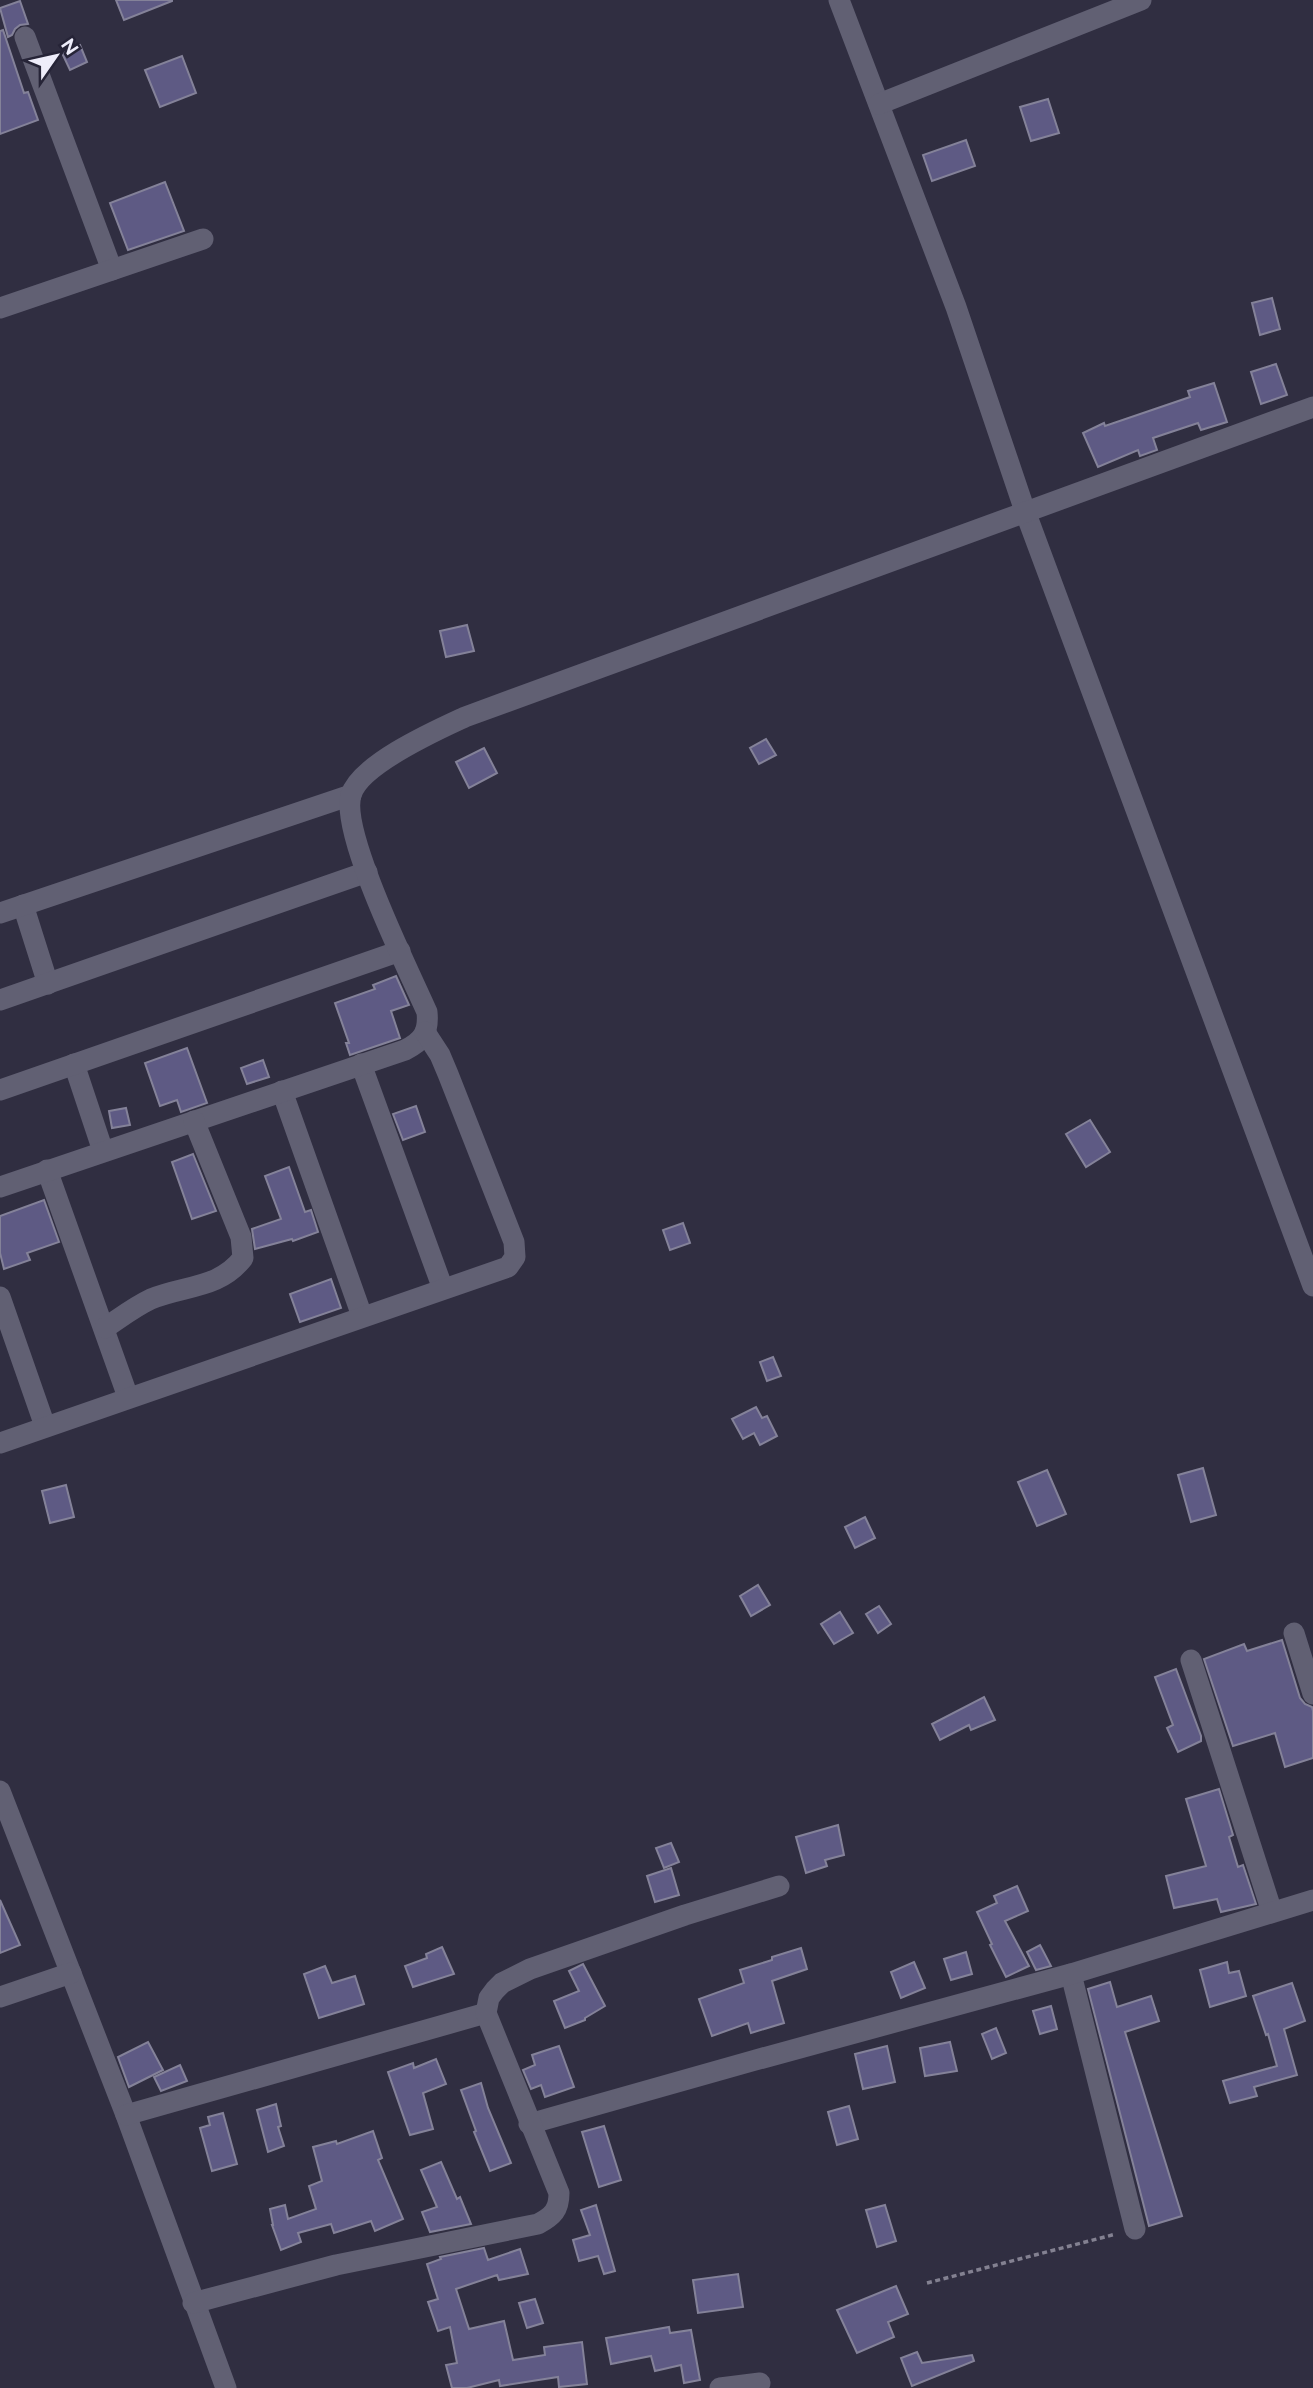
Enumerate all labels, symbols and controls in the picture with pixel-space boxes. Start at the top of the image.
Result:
north arrow [21,21,91,91]
text: N [57,34,83,59]

